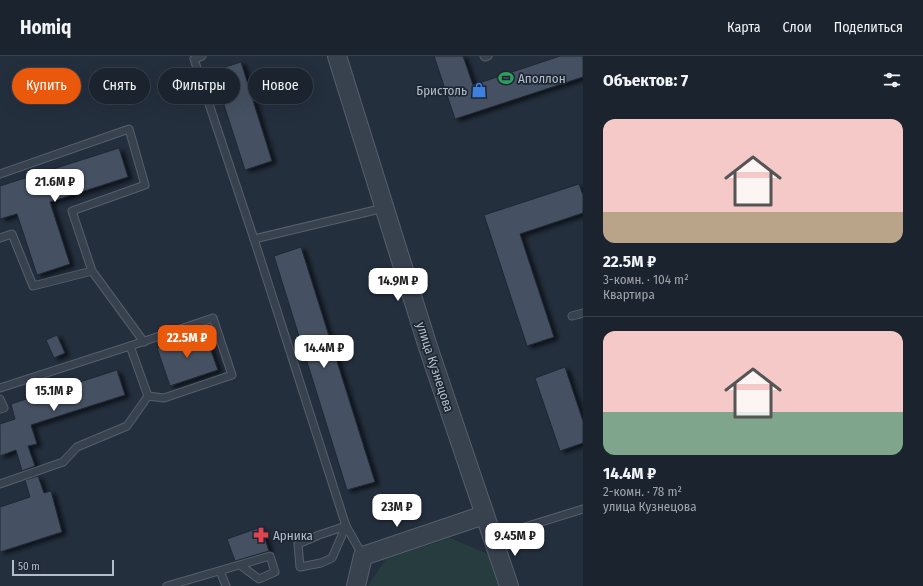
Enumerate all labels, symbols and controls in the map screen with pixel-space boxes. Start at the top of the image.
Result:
text: Homiq [20,16,71,39]
text: Карта [727,19,761,36]
text: Слои [783,19,812,36]
text: Поделиться [834,19,903,36]
chip: Купить [12,68,81,104]
chip: Снять [89,68,150,104]
chip: Фильтры [158,68,240,104]
chip: Новое [248,68,313,104]
sports icon: Аполлон [497,69,515,87]
icon: filters [881,69,903,91]
text: Объектов: 7 [603,70,688,91]
place label: Аполлон [518,71,566,86]
shop icon: Бристоль [470,81,488,99]
place label: Бристоль [416,83,467,98]
icon: home [717,145,789,217]
pin: 21.6M ₽ [18,169,92,203]
text: 21.6M ₽ [35,174,75,189]
text: 22.5M ₽ [603,251,656,272]
pin: 14.9M ₽ [361,268,435,302]
text: 3-комн. · 104 m² [603,272,689,287]
text: 14.9M ₽ [378,273,418,288]
text: Квартира [603,287,655,302]
street label: улица Кузнецова [413,320,457,414]
pin: 22.5M ₽ [150,325,224,359]
text: 22.5M ₽ [167,330,207,345]
pin: 14.4M ₽ [287,335,361,369]
text: 14.4M ₽ [304,340,344,355]
icon: home [717,357,789,429]
pin: 15.1M ₽ [17,378,91,412]
text: 15.1M ₽ [35,383,73,398]
text: 14.4M ₽ [603,463,656,484]
text: 2-комн. · 78 m² [603,484,682,499]
pin: 23M ₽ [369,494,425,528]
text: 23M ₽ [381,499,413,514]
text: улица Кузнецова [603,499,697,514]
pin: 9.45M ₽ [478,523,552,557]
pharmacy icon: Арника [252,526,270,544]
place label: Арника [273,528,313,543]
text: 9.45M ₽ [494,528,536,543]
scale bar [12,558,114,577]
text: 50 m [18,560,40,573]

